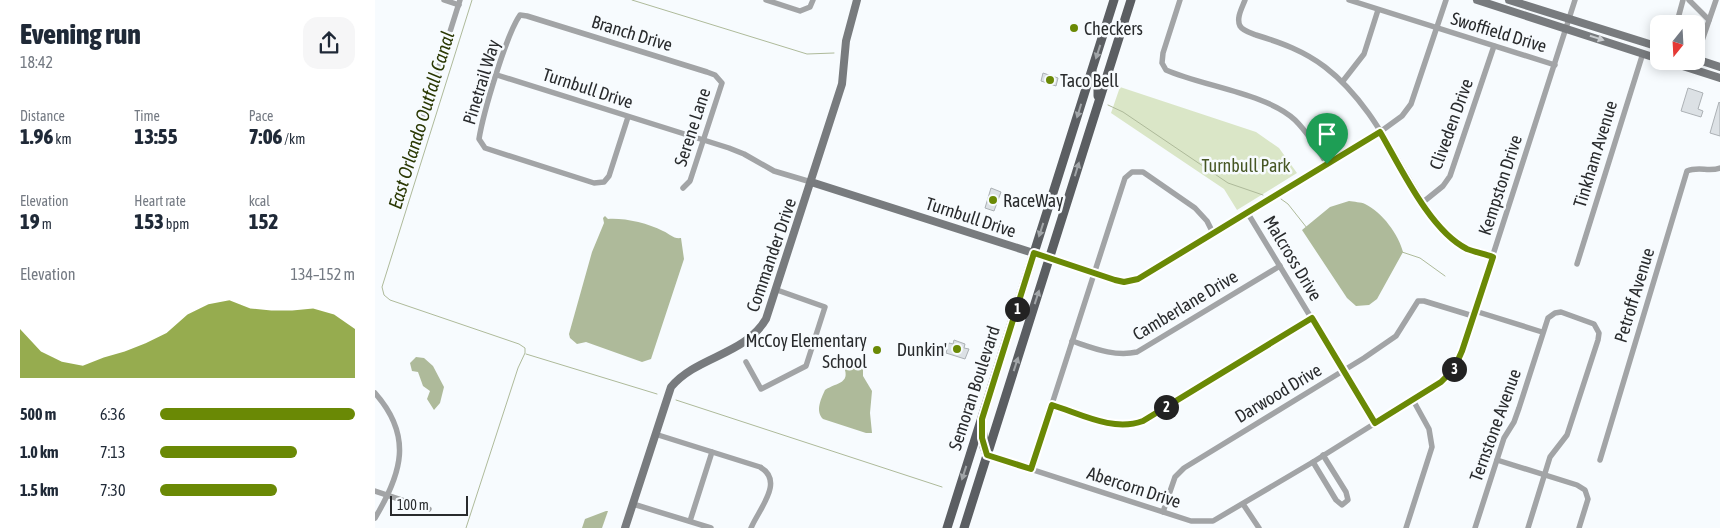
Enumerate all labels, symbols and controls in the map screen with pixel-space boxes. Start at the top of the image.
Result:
street label: Swoffield Drive [1449,7,1549,57]
street label: Branch Drive [589,11,675,55]
north arrow [1650,15,1705,70]
map controls [1650,15,1705,70]
button: share [303,17,355,69]
text: Evening run [20,18,141,50]
place label: Checkers [1084,18,1143,39]
marker: Checkers [1068,22,1080,34]
water label: East Orlando Outfall Canal [383,28,459,212]
one-way arrow [1589,35,1604,43]
street label: Pinetrail Way [458,37,504,127]
one-way arrow [1093,45,1101,60]
text: 18:42 [20,53,53,71]
street label: Turnbull Drive [540,64,636,112]
place label: Taco Bell [1060,70,1119,91]
marker: Taco Bell [1044,74,1056,86]
street label: Cliveden Drive [1425,76,1477,172]
street label: Serene Lane [670,85,714,169]
street label: Tinkham Avenue [1569,98,1621,210]
one-way arrow [1075,103,1083,118]
text: Distance [20,108,65,124]
text: Time [134,108,160,124]
text: Pace [249,108,273,124]
pin [1306,113,1348,164]
icon: arrive [1313,120,1341,148]
text: 1.96 [20,124,53,148]
text: 13:55 [134,124,178,148]
text: 7:06 [249,124,282,148]
text: km [53,131,72,147]
text: /km [282,131,305,147]
street label: Kempston Drive [1474,132,1526,238]
park label: Turnbull Park [1201,155,1291,176]
one-way arrow [1074,162,1082,177]
place label: RaceWay [1003,190,1064,211]
text: Elevation [20,193,69,209]
text: Heart rate [134,193,186,209]
text: kcal [249,193,270,209]
street label: Turnbull Drive [923,193,1019,241]
marker: RaceWay [987,194,999,206]
street label: Commander Drive [742,195,800,315]
text: 19 [20,209,40,233]
text: 153 [134,209,164,233]
text: 152 [249,209,278,233]
street label: Malcross Drive [1259,212,1327,304]
text: m [40,216,52,232]
text: bpm [164,216,189,232]
one-way arrow [1037,223,1045,238]
street label: Petroff Avenue [1610,245,1658,345]
text: Elevation [20,265,75,283]
text: 134–152 m [291,265,355,283]
street label: Camberlane Drive [1129,265,1241,345]
one-way arrow [1034,289,1041,304]
pin: 1 [1005,296,1029,322]
text: 1 [1014,301,1021,317]
street label: Semoran Boulevard [944,323,1004,453]
place label: McCoy Elementary School [745,330,867,372]
place label: Dunkin' [897,339,947,360]
marker: Dunkin' [951,343,963,355]
marker: McCoy Elementary School [871,344,883,356]
one-way arrow [1012,356,1020,371]
pin: 3 [1441,356,1467,382]
street label: Darwood Drive [1231,359,1325,427]
text: 3 [1451,361,1458,377]
street label: Ternstone Avenue [1465,366,1525,484]
pin: 2 [1153,394,1179,420]
text: 2 [1163,399,1170,415]
text: 500 m [20,405,56,423]
text: 6:36 [100,405,125,423]
text: 1.0 km [20,443,59,461]
text: 7:13 [100,443,125,461]
street label: Abercorn Drive [1084,462,1184,512]
one-way arrow [960,466,968,481]
text: 1.5 km [20,481,59,499]
text: 7:30 [100,481,125,499]
scale bar [390,493,467,516]
text: 100 m [397,497,429,513]

